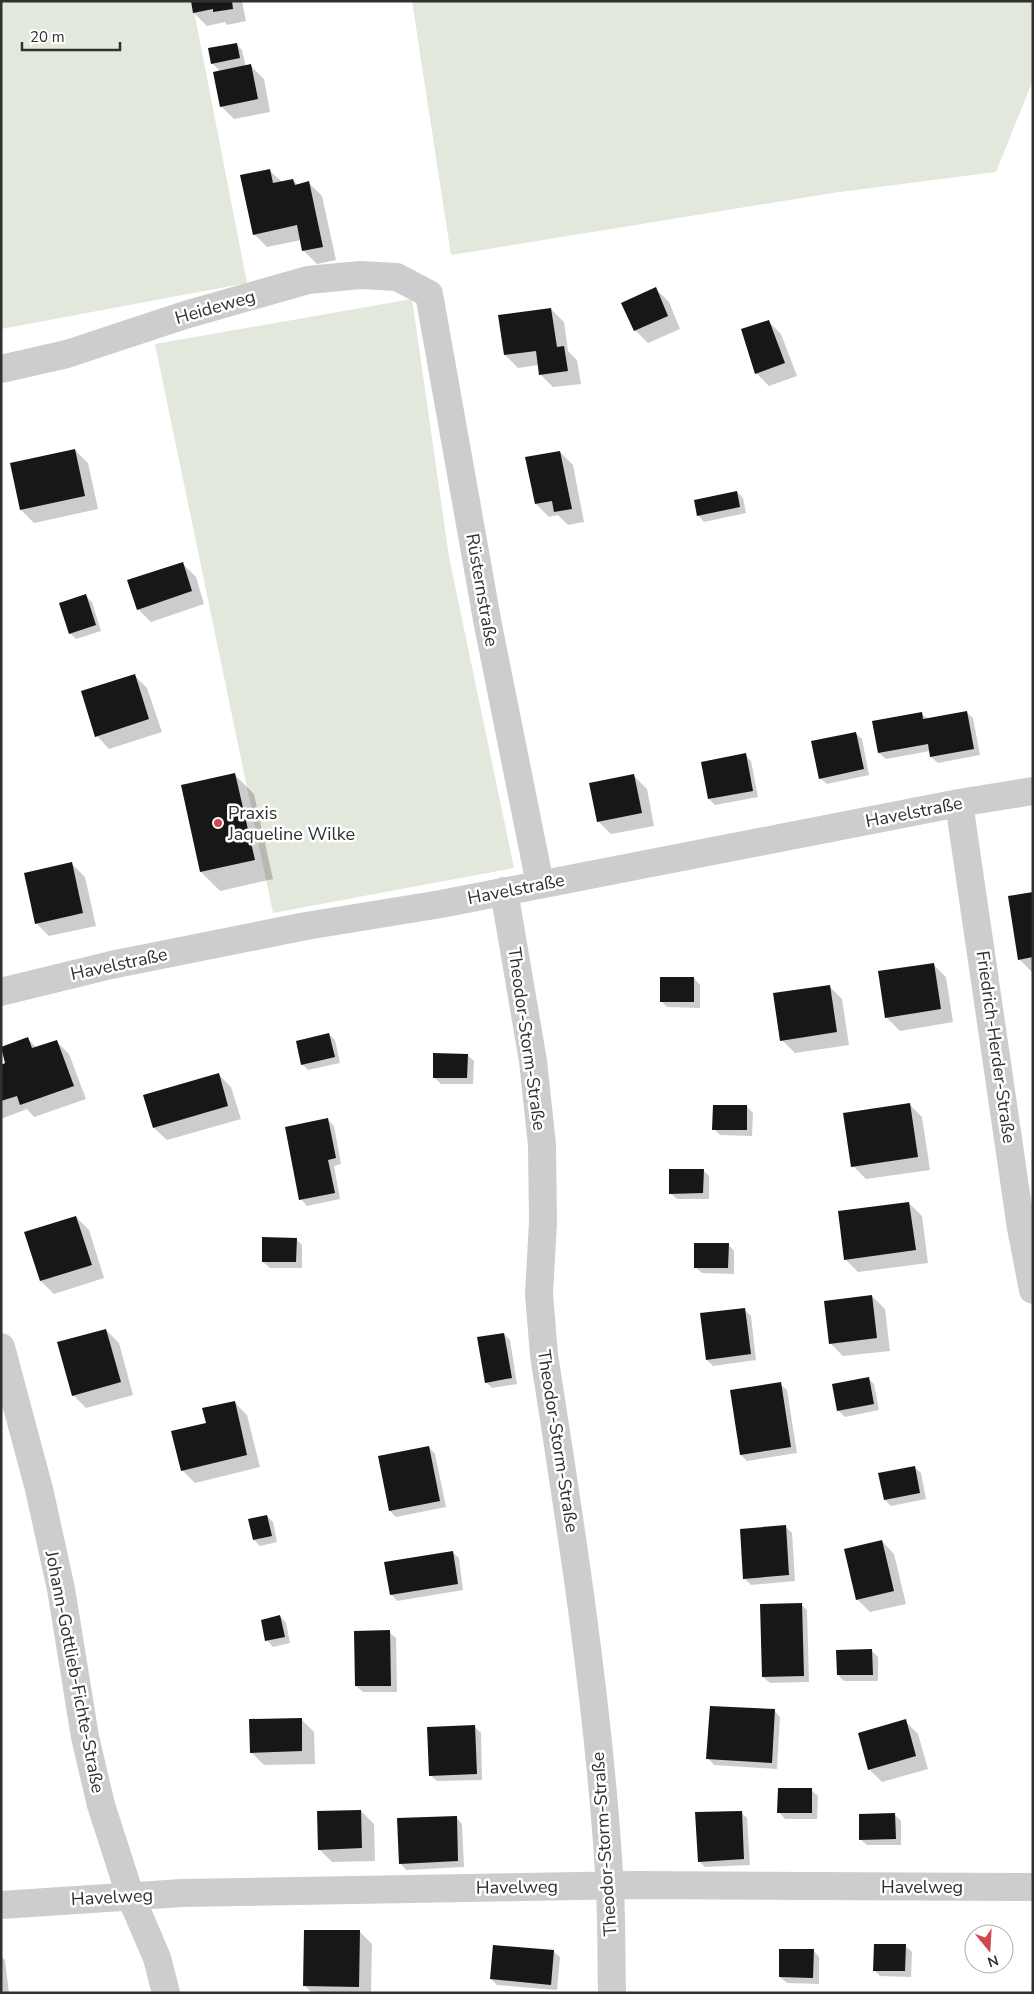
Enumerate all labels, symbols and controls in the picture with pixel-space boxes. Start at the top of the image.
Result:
scale bar [22,20,120,52]
text: 20 m [30,27,65,47]
street label: Heideweg [172,284,258,330]
street label: Rüsternstraße [460,531,504,649]
street label: Havelstraße [863,791,965,833]
place label: Praxis Jaqueline Wilke [227,801,355,846]
marker: Praxis Jaqueline Wilke [212,817,224,829]
street label: Havelstraße [465,868,567,910]
street label: Havelstraße [68,942,170,986]
street label: Theodor-Storm-Straße [502,946,552,1132]
street label: Friedrich-Herder-Straße [971,949,1021,1145]
street label: Theodor-Storm-Straße [532,1348,584,1534]
street label: Johann-Gottlieb-Fichte-Straße [40,1548,110,1795]
street label: Theodor-Storm-Straße [586,1751,622,1937]
street label: Havelweg [476,1874,558,1900]
street label: Havelweg [881,1875,963,1899]
street label: Havelweg [70,1883,154,1911]
north arrow [964,1924,1014,1974]
text: N [985,1950,1001,1972]

